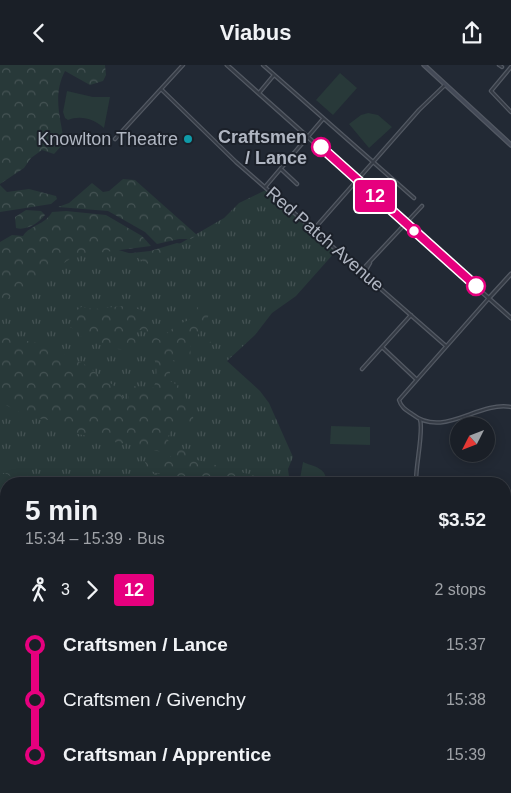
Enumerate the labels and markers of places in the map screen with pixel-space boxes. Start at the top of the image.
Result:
place label: Craftsmen / Lance [218,127,307,168]
place label: Knowlton Theatre [37,129,178,149]
marker: Knowlton Theatre [182,133,194,145]
marker: Craftsmen / Lance [311,137,331,157]
unlabelled marker [407,224,421,238]
unlabelled marker [466,276,486,296]

